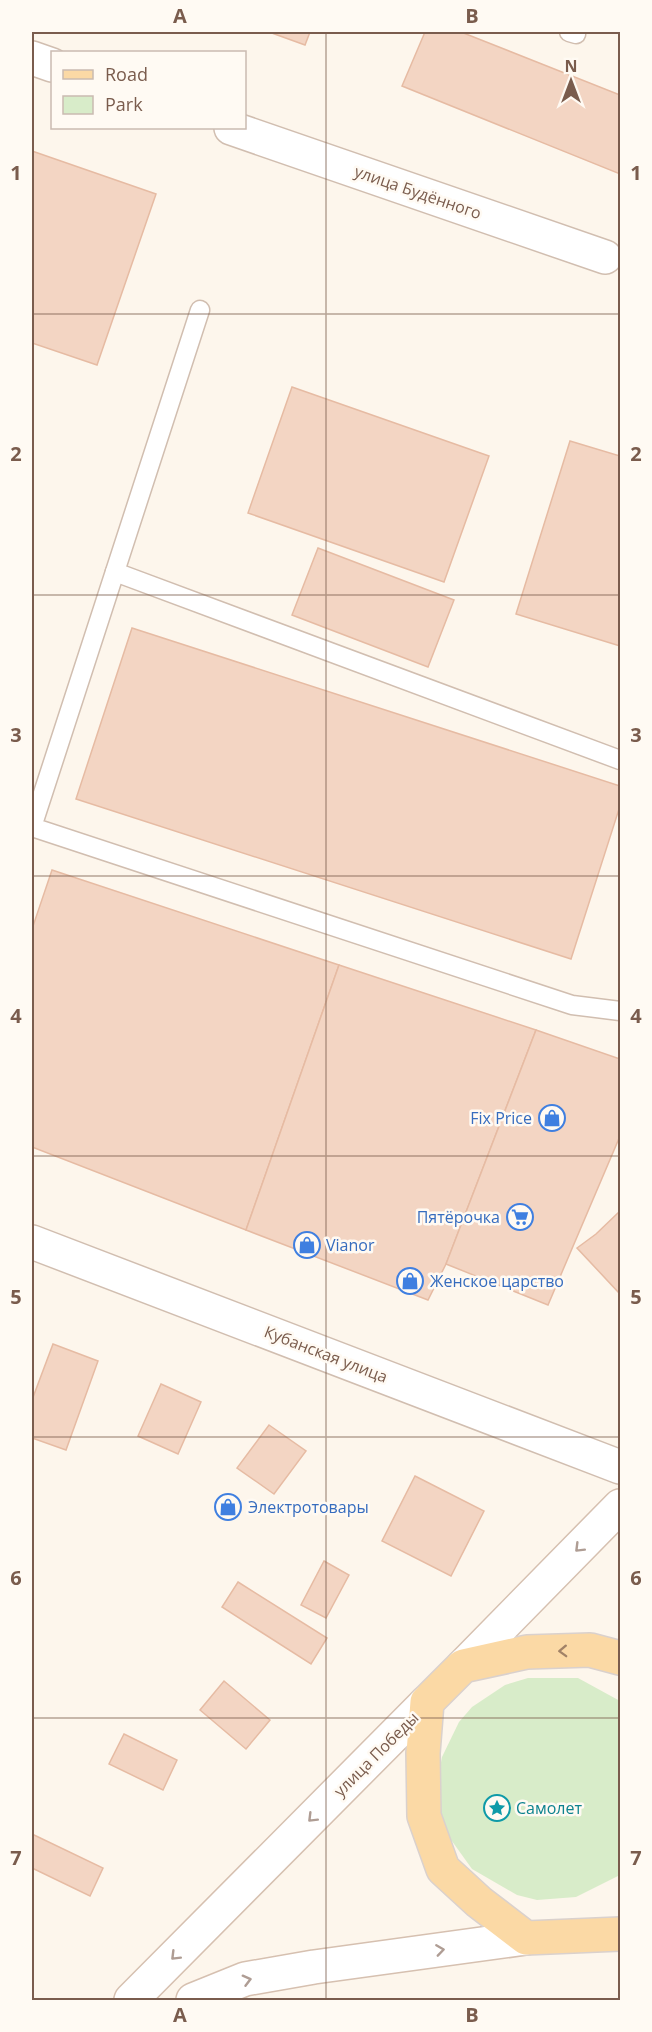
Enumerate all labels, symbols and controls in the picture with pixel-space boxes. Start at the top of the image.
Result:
text: A [173,2,187,29]
text: B [465,2,479,29]
legend [51,51,246,129]
north arrow [541,51,601,111]
text: N [564,55,578,77]
text: Road [105,62,148,86]
text: Park [105,92,143,116]
text: 1 [10,159,22,186]
text: 1 [630,159,642,186]
street label: улица Будённого [352,160,484,224]
text: 2 [10,440,22,467]
text: 2 [630,440,642,467]
text: 3 [10,721,22,748]
text: 3 [630,721,642,748]
text: 4 [10,1002,22,1029]
text: 4 [630,1002,642,1029]
shop icon: Fix Price [537,1103,567,1133]
place label: Fix Price [470,1107,532,1129]
supermarket icon: Пятёрочка [505,1202,535,1232]
place label: Пятёрочка [417,1206,500,1228]
shop icon: Vianor [292,1230,322,1260]
place label: Vianor [326,1234,375,1256]
shop icon: Женское царство [395,1266,425,1296]
place label: Женское царство [430,1270,564,1292]
text: 5 [10,1283,22,1310]
text: 5 [630,1283,642,1310]
street label: Кубанская улица [261,1320,391,1388]
shop icon: Электротовары [213,1492,243,1522]
place label: Электротовары [248,1496,369,1518]
one-way arrow [576,1540,587,1551]
text: 6 [10,1564,22,1591]
text: 6 [630,1564,642,1591]
one-way arrow [559,1644,568,1657]
street label: улица Победы [329,1707,423,1801]
place icon: Самолет [482,1793,512,1823]
place label: Самолет [516,1797,582,1819]
one-way arrow [309,1811,320,1822]
text: 7 [10,1844,22,1871]
text: 7 [630,1844,642,1871]
one-way arrow [435,1944,444,1956]
one-way arrow [171,1949,182,1960]
one-way arrow [241,1975,252,1987]
text: A [173,2001,187,2028]
text: B [465,2001,479,2028]

